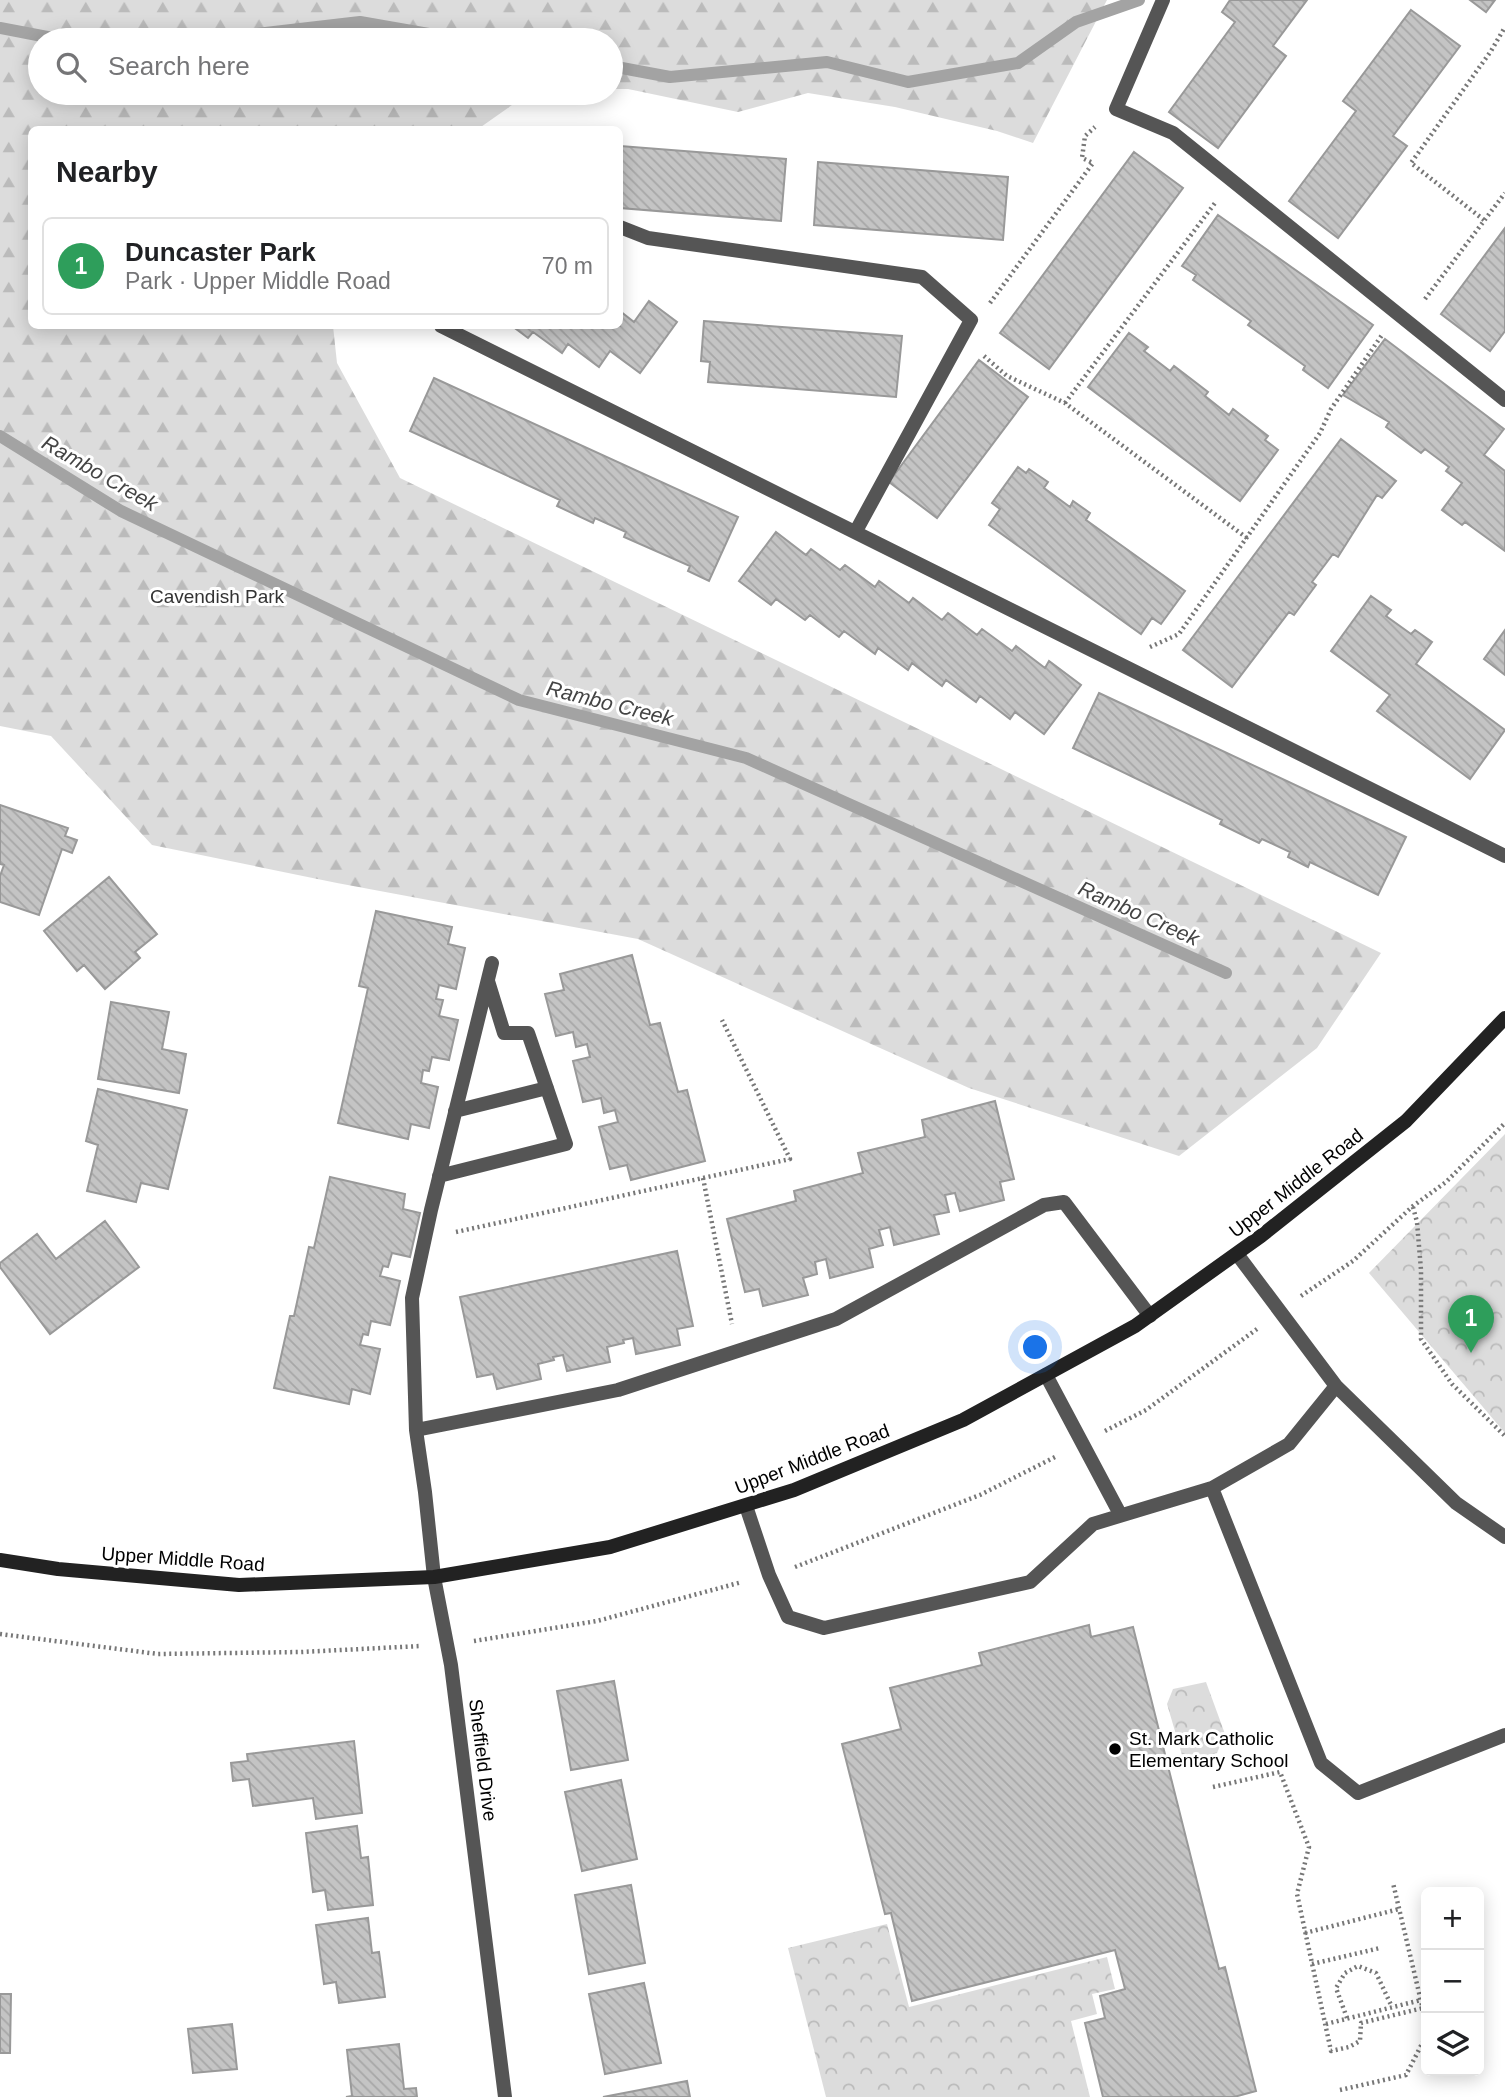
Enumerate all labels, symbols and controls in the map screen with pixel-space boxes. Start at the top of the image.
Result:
search box [28,28,623,105]
icon: search [52,48,90,86]
text: Search here [108,51,250,81]
text: Nearby [56,155,158,188]
text: Duncaster Park [125,237,316,267]
text: 1 [75,253,87,279]
text: 70 m [542,253,593,279]
text: Park · Upper Middle Road [125,268,391,294]
water label: Rambo Creek [38,431,163,516]
park label: Cavendish Park [150,586,285,607]
water label: Rambo Creek [544,676,677,730]
water label: Rambo Creek [1075,876,1204,950]
street label: Upper Middle Road [1225,1124,1367,1242]
pin: 1 [1448,1295,1494,1353]
your location [1018,1330,1052,1364]
street label: Upper Middle Road [732,1420,892,1498]
street label: Upper Middle Road [101,1543,265,1575]
street label: Sheffield Drive [465,1698,501,1822]
place label: St. Mark Catholic Elementary School [1129,1728,1288,1771]
marker: St. Mark Catholic Elementary School [1107,1741,1123,1757]
map controls [1421,1887,1484,2076]
button: + [1421,1887,1484,1950]
button: − [1421,1950,1484,2013]
button: layers [1421,2013,1484,2076]

